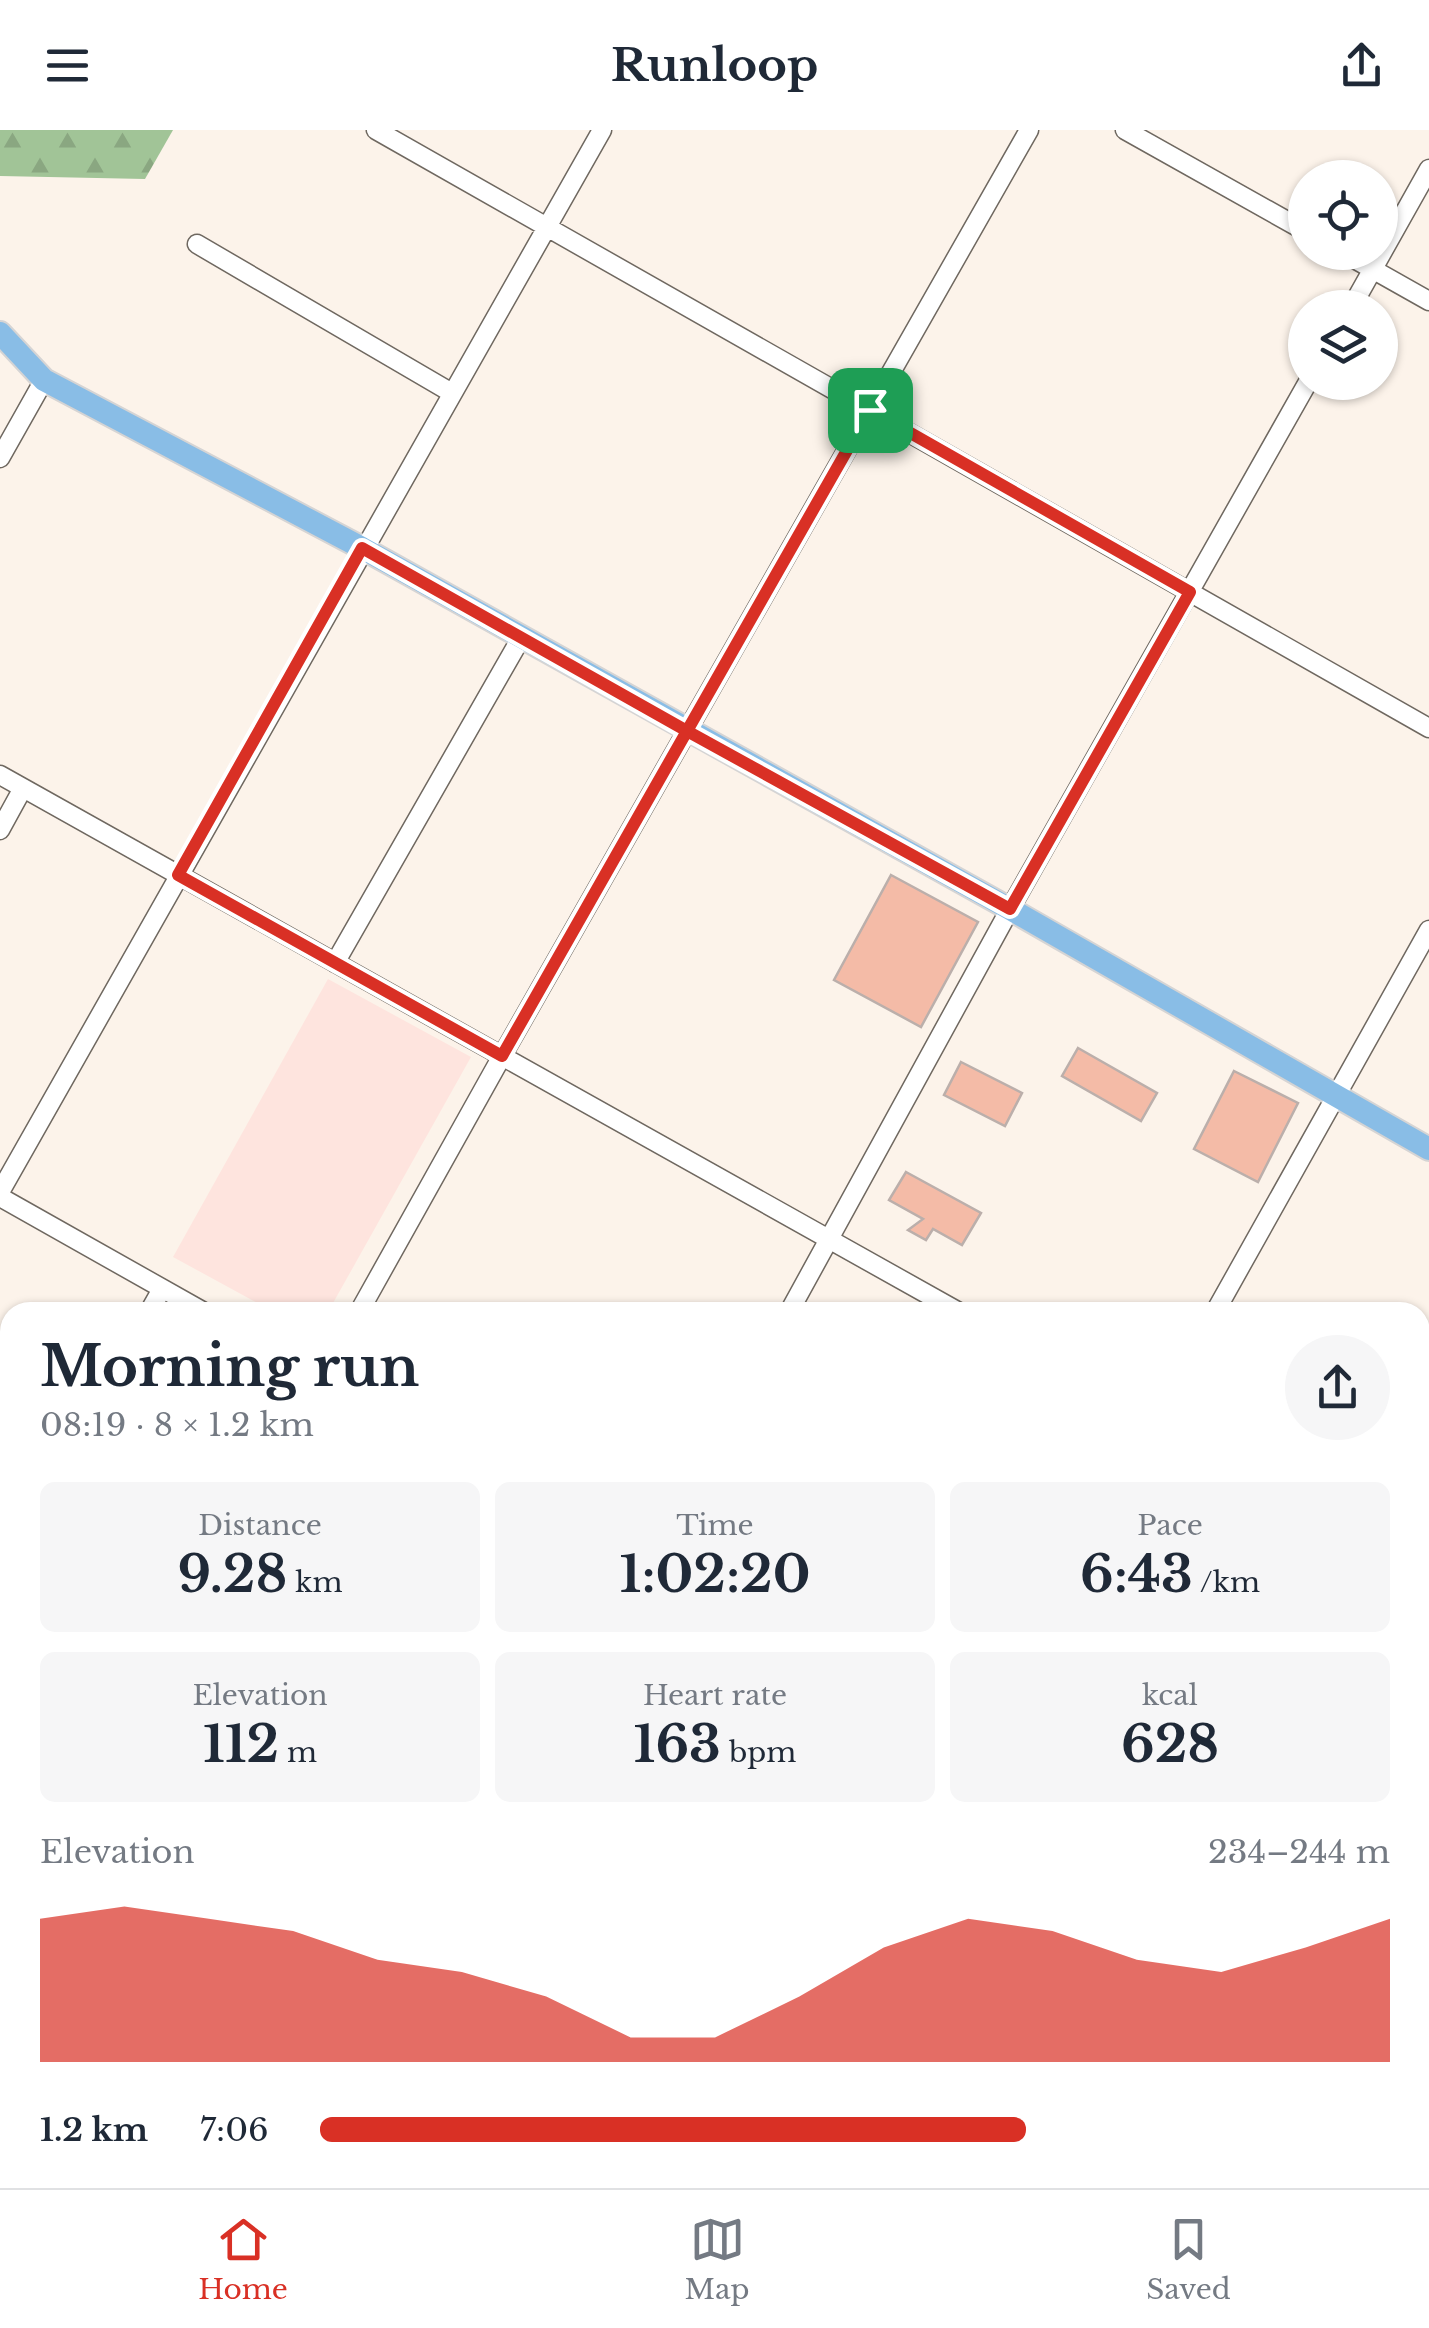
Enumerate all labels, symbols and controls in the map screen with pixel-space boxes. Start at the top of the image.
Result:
text: Runloop [611,37,818,93]
icon: menu [40,38,95,93]
icon: share [1334,38,1389,93]
map controls [1288,160,1398,400]
button: locate [1288,160,1398,270]
button: layers [1288,290,1398,400]
pin [828,368,913,453]
icon: arrive [843,383,898,438]
text: Morning run [40,1333,419,1401]
button: share [1285,1335,1390,1440]
text: 08:19 · 8 × 1.2 km [40,1405,314,1445]
text: Distance [198,1508,322,1543]
text: Time [676,1508,754,1543]
text: Pace [1137,1508,1203,1543]
text: 9.28 [177,1543,287,1606]
text: 1:02:20 [620,1543,810,1606]
text: 6:43 [1080,1543,1193,1606]
text: km [287,1565,343,1600]
text: /km [1193,1565,1260,1600]
text: Elevation [192,1678,328,1713]
text: Heart rate [643,1678,787,1713]
text: kcal [1142,1678,1198,1713]
text: 112 [203,1713,279,1776]
text: 163 [634,1713,721,1776]
text: 628 [1121,1713,1219,1776]
text: m [279,1735,317,1770]
text: bpm [721,1735,796,1770]
text: Elevation [40,1832,194,1872]
text: 234–244 m [1208,1832,1390,1872]
text: 1.2 km [40,2110,148,2150]
text: 7:06 [200,2110,269,2150]
tab: Home [198,2212,288,2307]
tab: Map [685,2212,750,2307]
tab: Saved [1146,2212,1231,2307]

